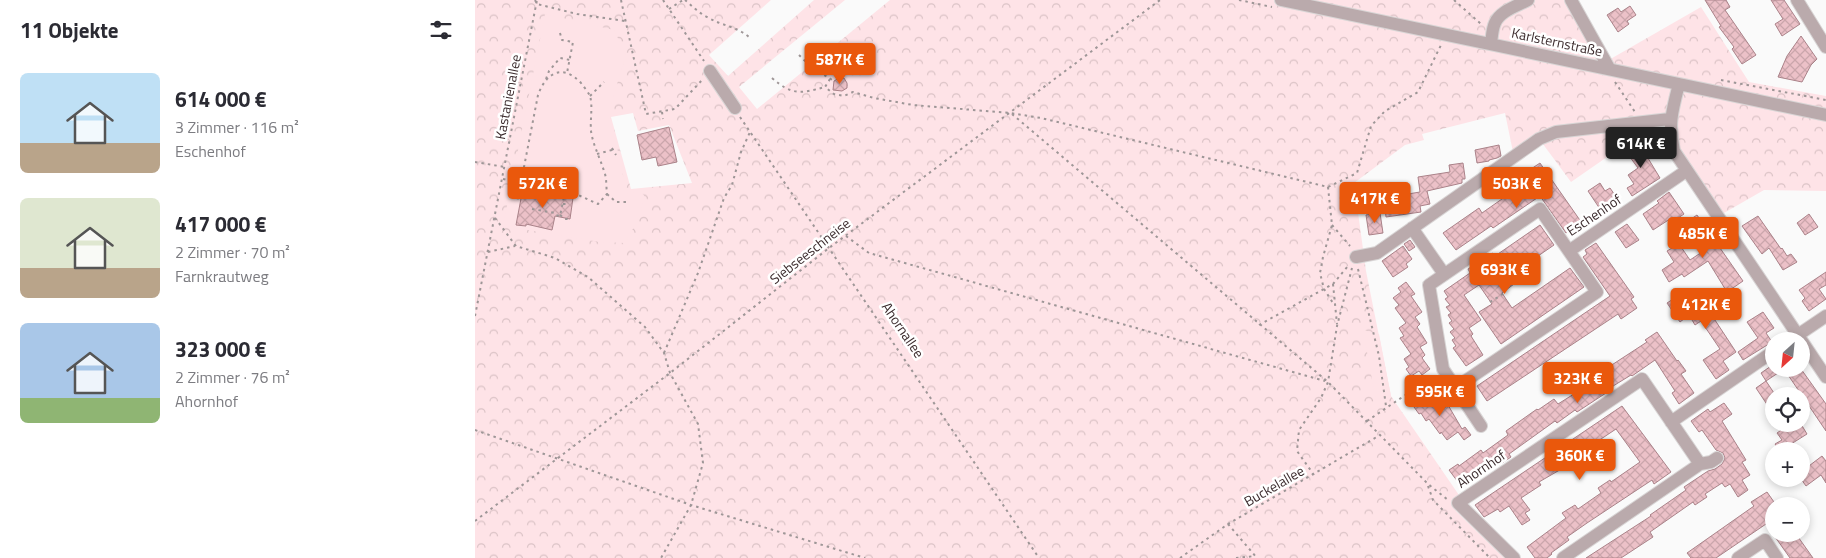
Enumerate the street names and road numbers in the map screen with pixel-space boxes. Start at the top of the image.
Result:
street label: Karlsternstraße [1510,22,1604,61]
street label: Kastanienallee [489,53,526,141]
street label: Eschenhof [1562,188,1626,241]
street label: Siebseeschneise [765,212,854,289]
street label: Ahornallee [877,298,930,362]
street label: Ahornhof [1452,444,1510,493]
street label: Buckelallee [1240,460,1308,511]

